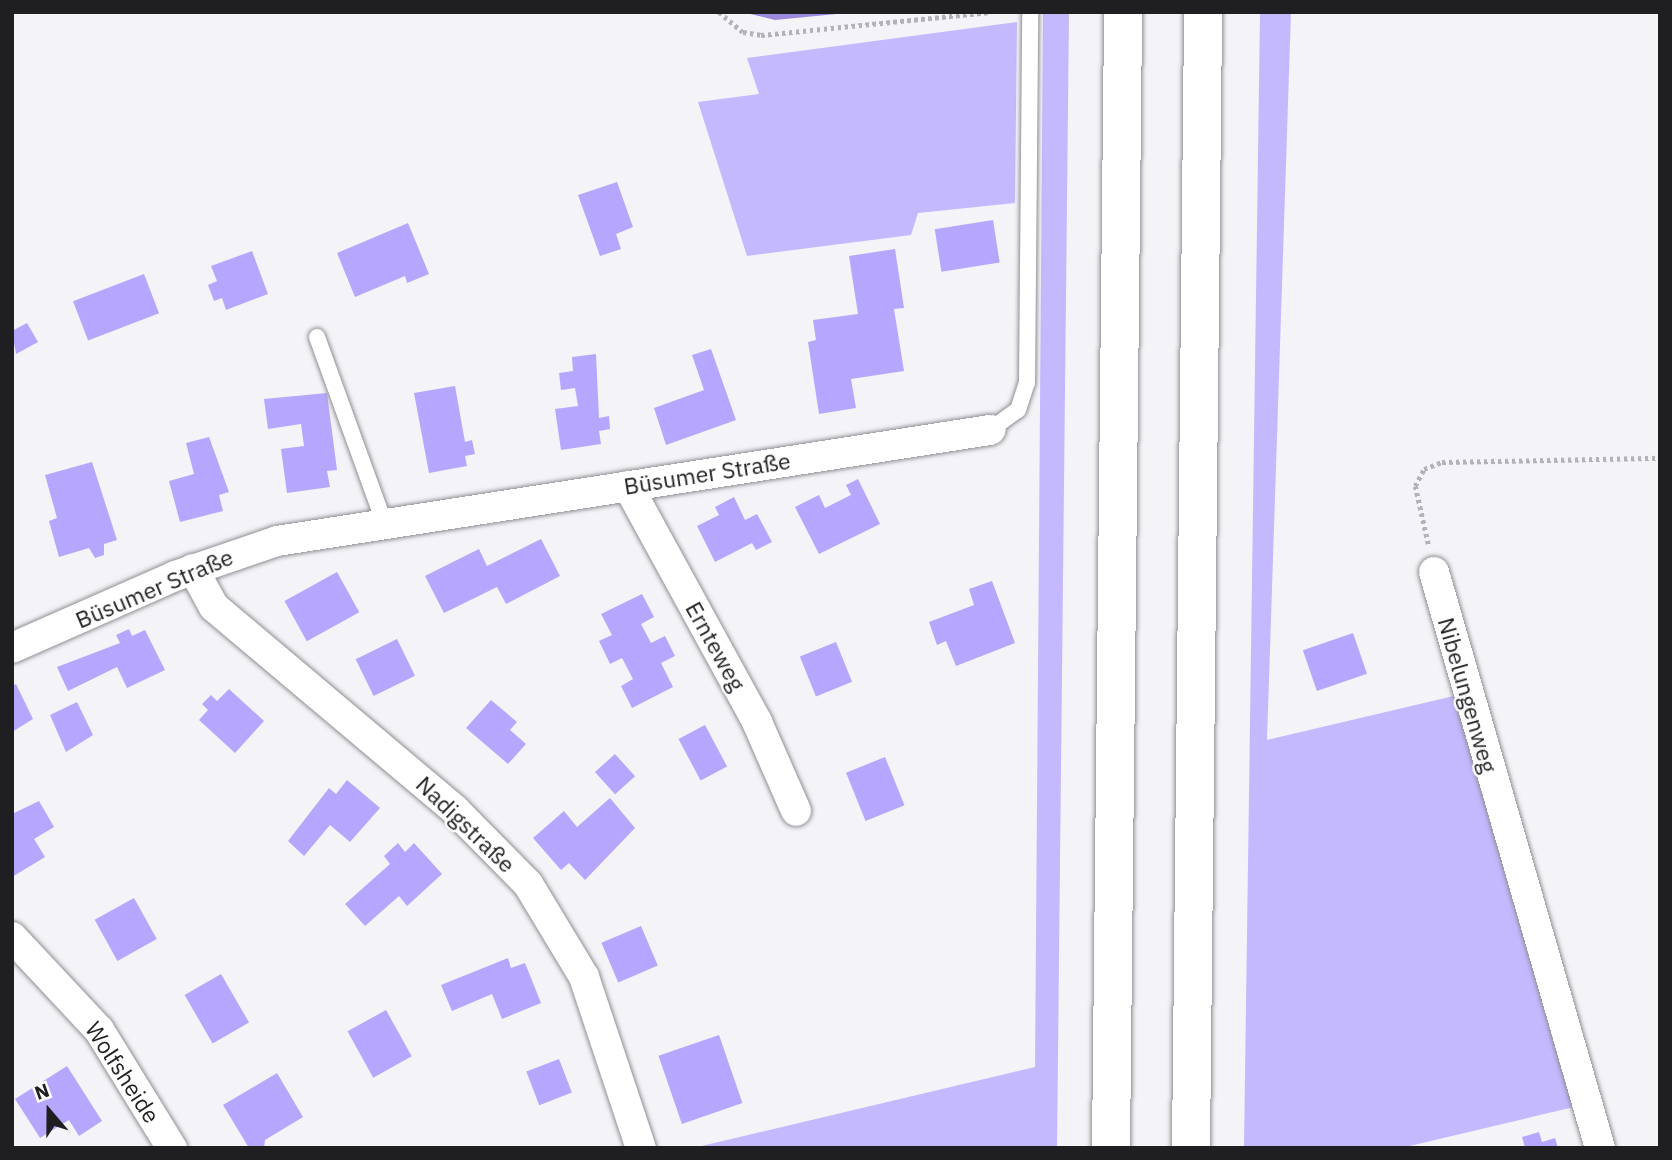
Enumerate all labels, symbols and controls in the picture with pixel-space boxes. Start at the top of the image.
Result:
street label: Büsumer Straße [622,446,792,500]
street label: Büsumer Straße [71,542,237,634]
street label: Ernteweg [680,597,752,695]
street label: Nibelungenweg [1433,614,1503,776]
street label: Nadigstraße [411,770,521,878]
street label: Wolfsheide [80,1016,166,1128]
north arrow [14,1076,84,1146]
text: N [31,1078,52,1105]

